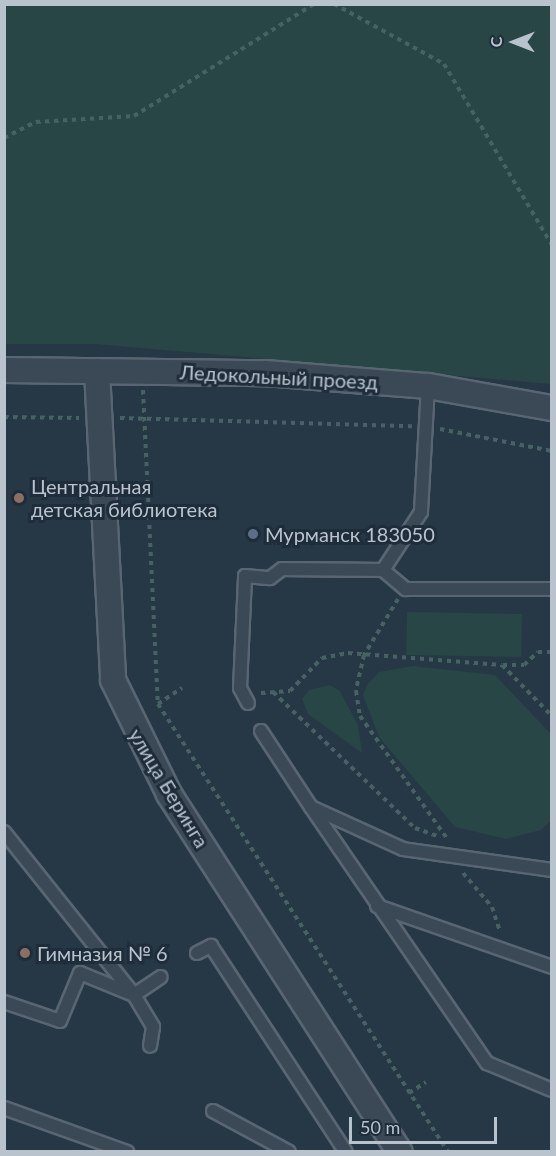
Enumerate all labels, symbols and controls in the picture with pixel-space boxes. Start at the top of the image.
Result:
north arrow [484,12,544,72]
text: С [486,37,505,47]
street label: Ледокольный проезд [179,360,379,394]
place label: Центральная детская библиотека [31,474,217,521]
marker: Центральная детская библиотека [12,491,26,505]
place label: Мурманск 183050 [265,522,435,546]
marker: Мурманск 183050 [246,527,260,541]
street label: улица Беринга [124,724,214,852]
place label: Гимназия № 6 [37,941,168,965]
marker: Гимназия № 6 [18,946,32,960]
scale bar [352,1105,500,1143]
text: 50 m [360,1116,400,1138]

